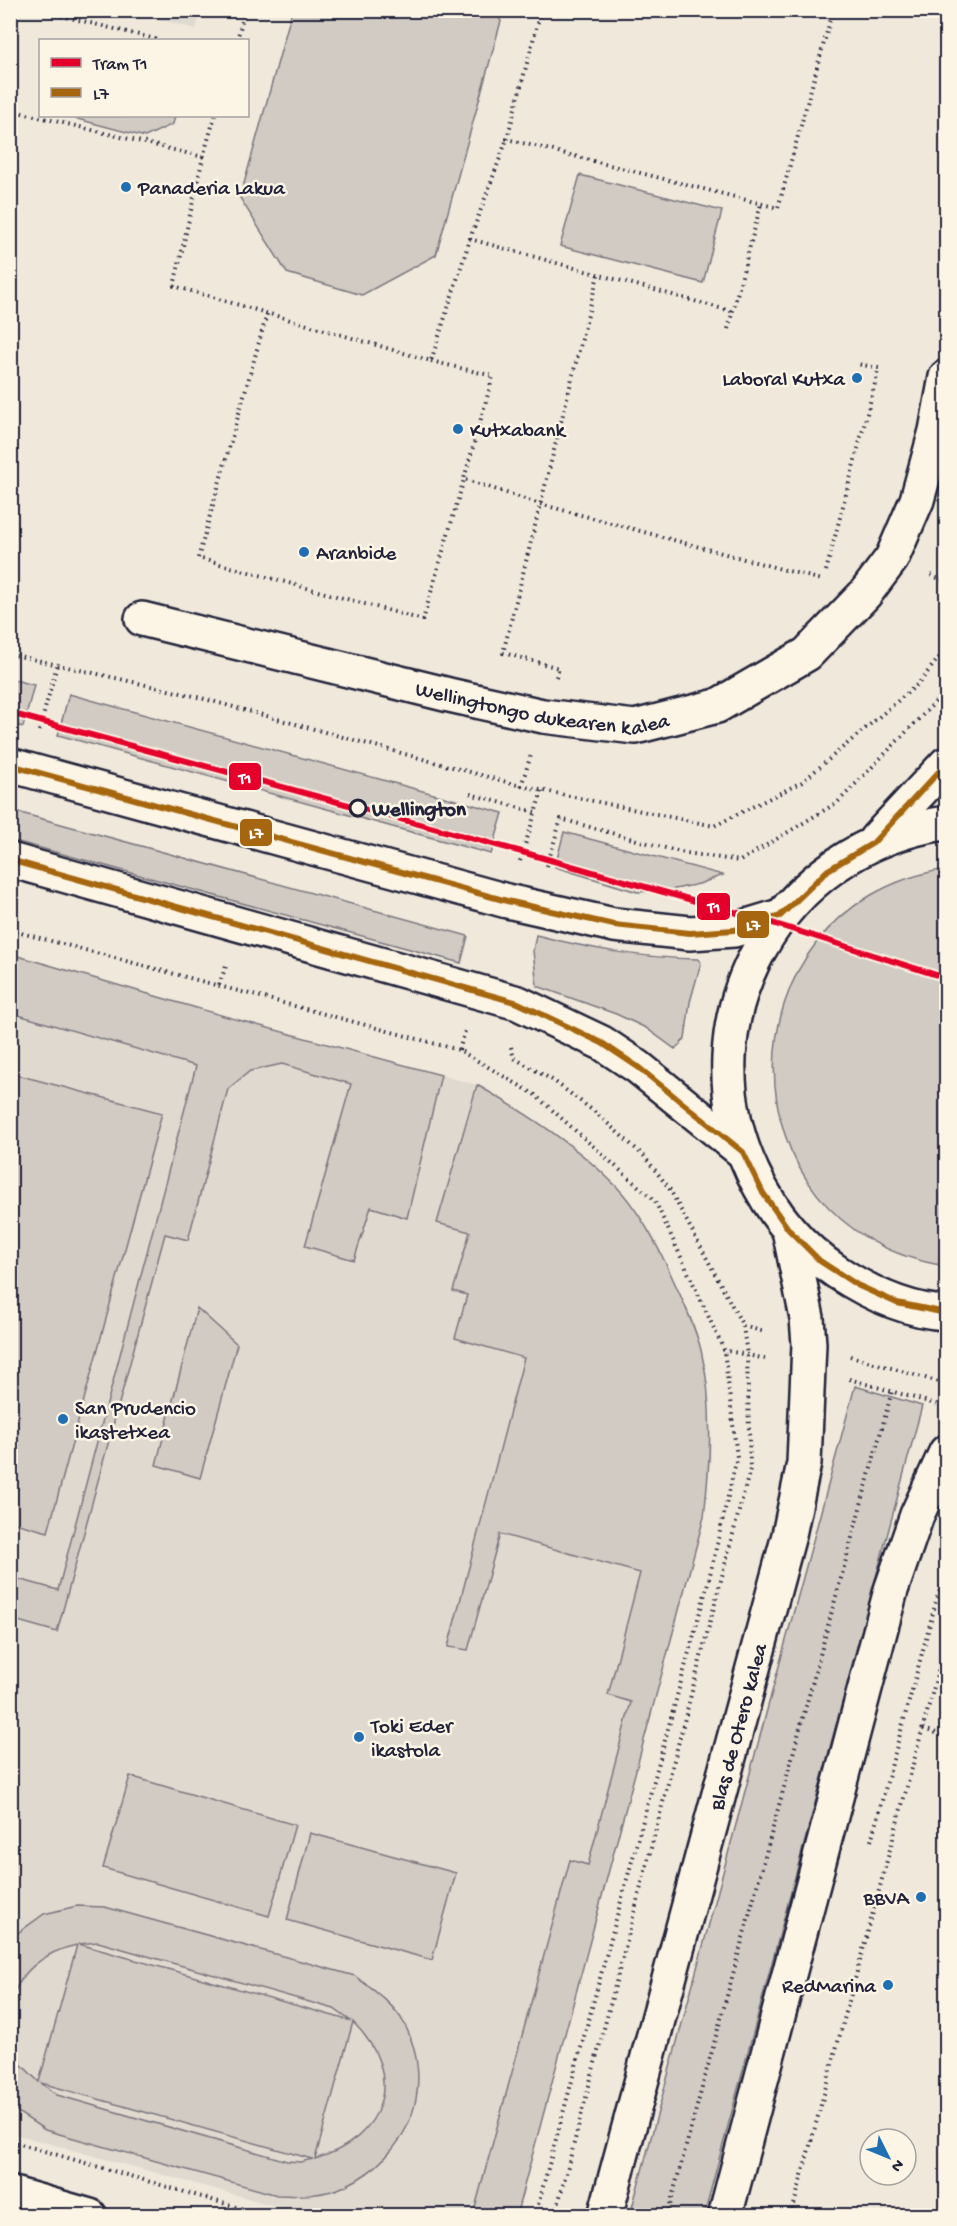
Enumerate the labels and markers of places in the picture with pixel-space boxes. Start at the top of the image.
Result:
place label: Panaderia Lakua [137,178,286,203]
marker: Panaderia Lakua [119,180,133,194]
place label: Laboral Kutxa [722,369,846,394]
marker: Laboral Kutxa [850,371,864,385]
place label: Kutxabank [470,420,567,445]
marker: Kutxabank [451,422,465,436]
place label: Aranbide [316,543,397,568]
marker: Aranbide [297,545,311,559]
marker: Wellington [349,799,367,817]
place label: Wellington [371,799,467,824]
place label: San Prudencio ikastetxea [75,1398,196,1447]
marker: San Prudencio ikastetxea [56,1412,70,1426]
place label: Toki Eder ikastola [370,1716,454,1765]
marker: Toki Eder ikastola [352,1730,366,1744]
place label: BBVA [862,1888,911,1913]
marker: BBVA [914,1890,928,1904]
place label: RedMarina [782,1976,877,2001]
marker: RedMarina [881,1978,895,1992]

